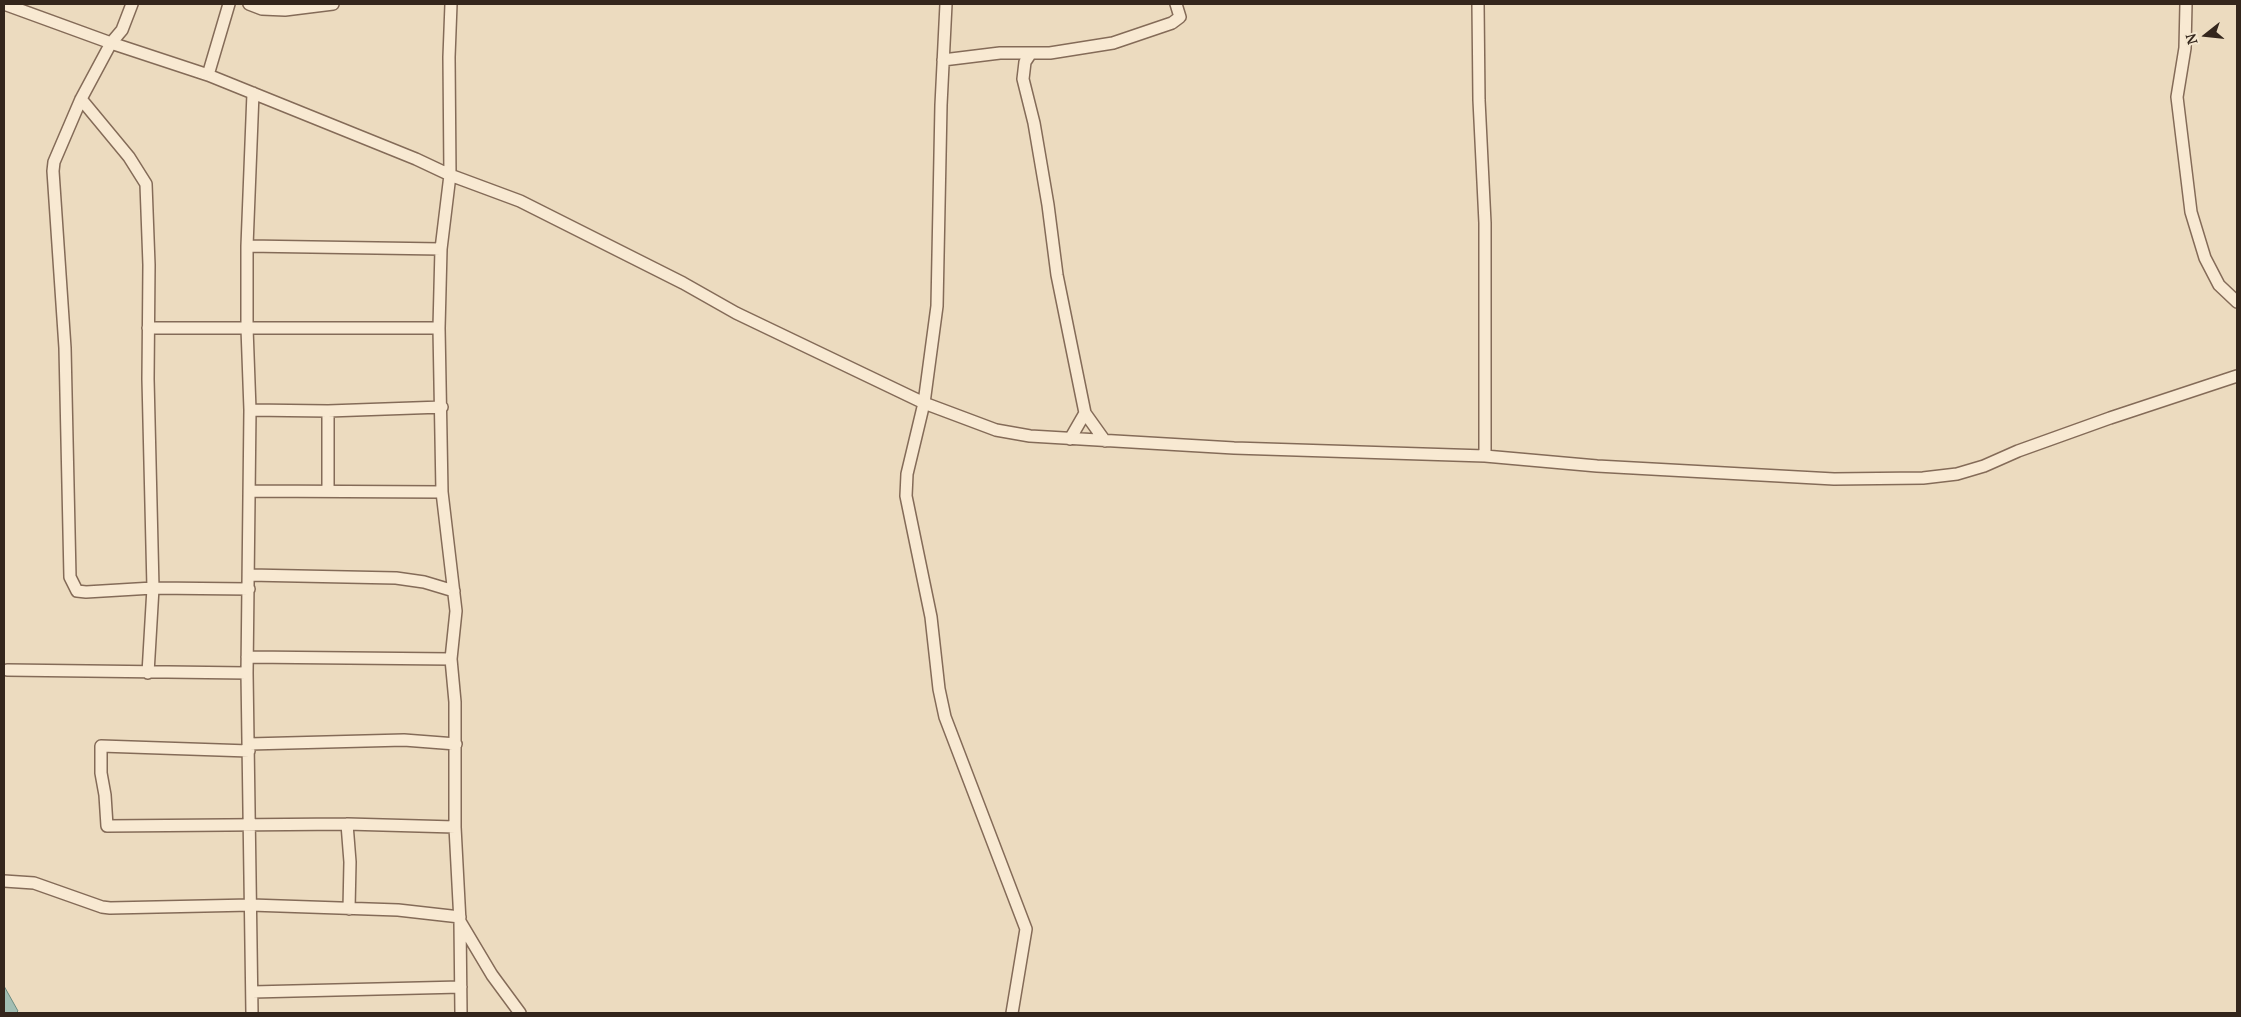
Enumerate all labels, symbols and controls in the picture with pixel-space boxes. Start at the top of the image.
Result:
north arrow [2181,10,2231,60]
text: N [2181,32,2202,47]

